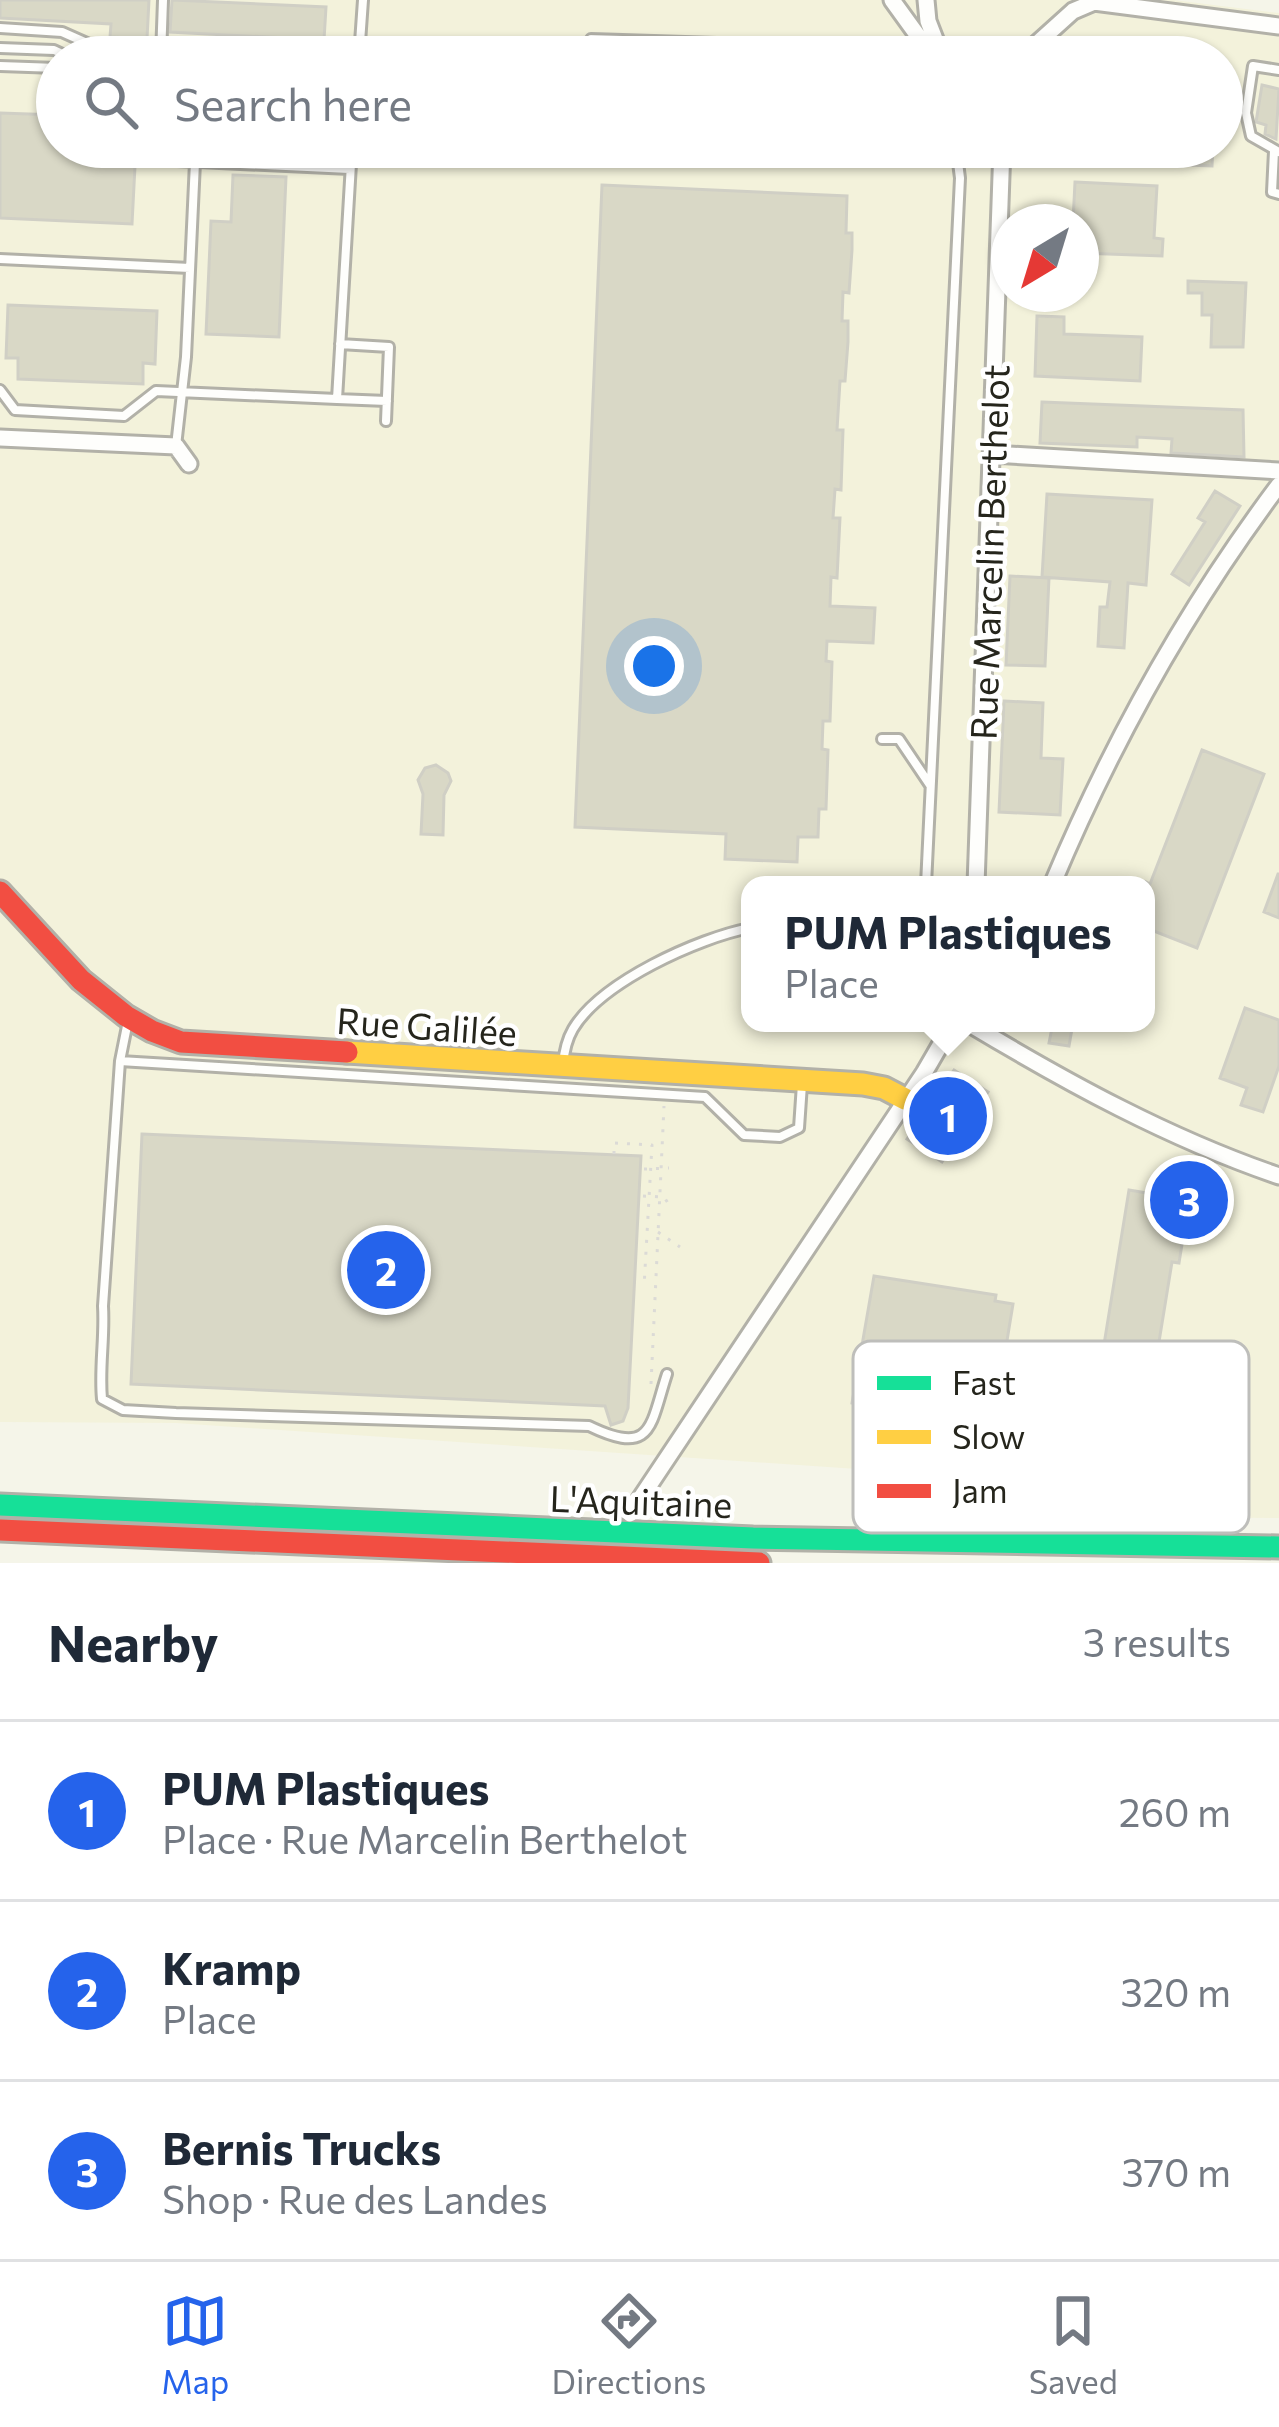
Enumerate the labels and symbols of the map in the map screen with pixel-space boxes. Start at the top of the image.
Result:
north arrow [991,204,1099,312]
street label: Rue Marcelin Berthelot [959,364,1017,740]
your location [624,636,684,696]
street label: Rue Galilée [335,997,519,1053]
pin: 1 [909,1071,987,1161]
pin: 3 [1150,1155,1228,1245]
pin: 2 [347,1225,425,1315]
legend [853,1341,1249,1533]
text: Fast [952,1361,1016,1402]
text: Slow [952,1415,1025,1456]
text: Jam [952,1469,1008,1510]
street label: L'Aquitaine [549,1475,733,1525]

